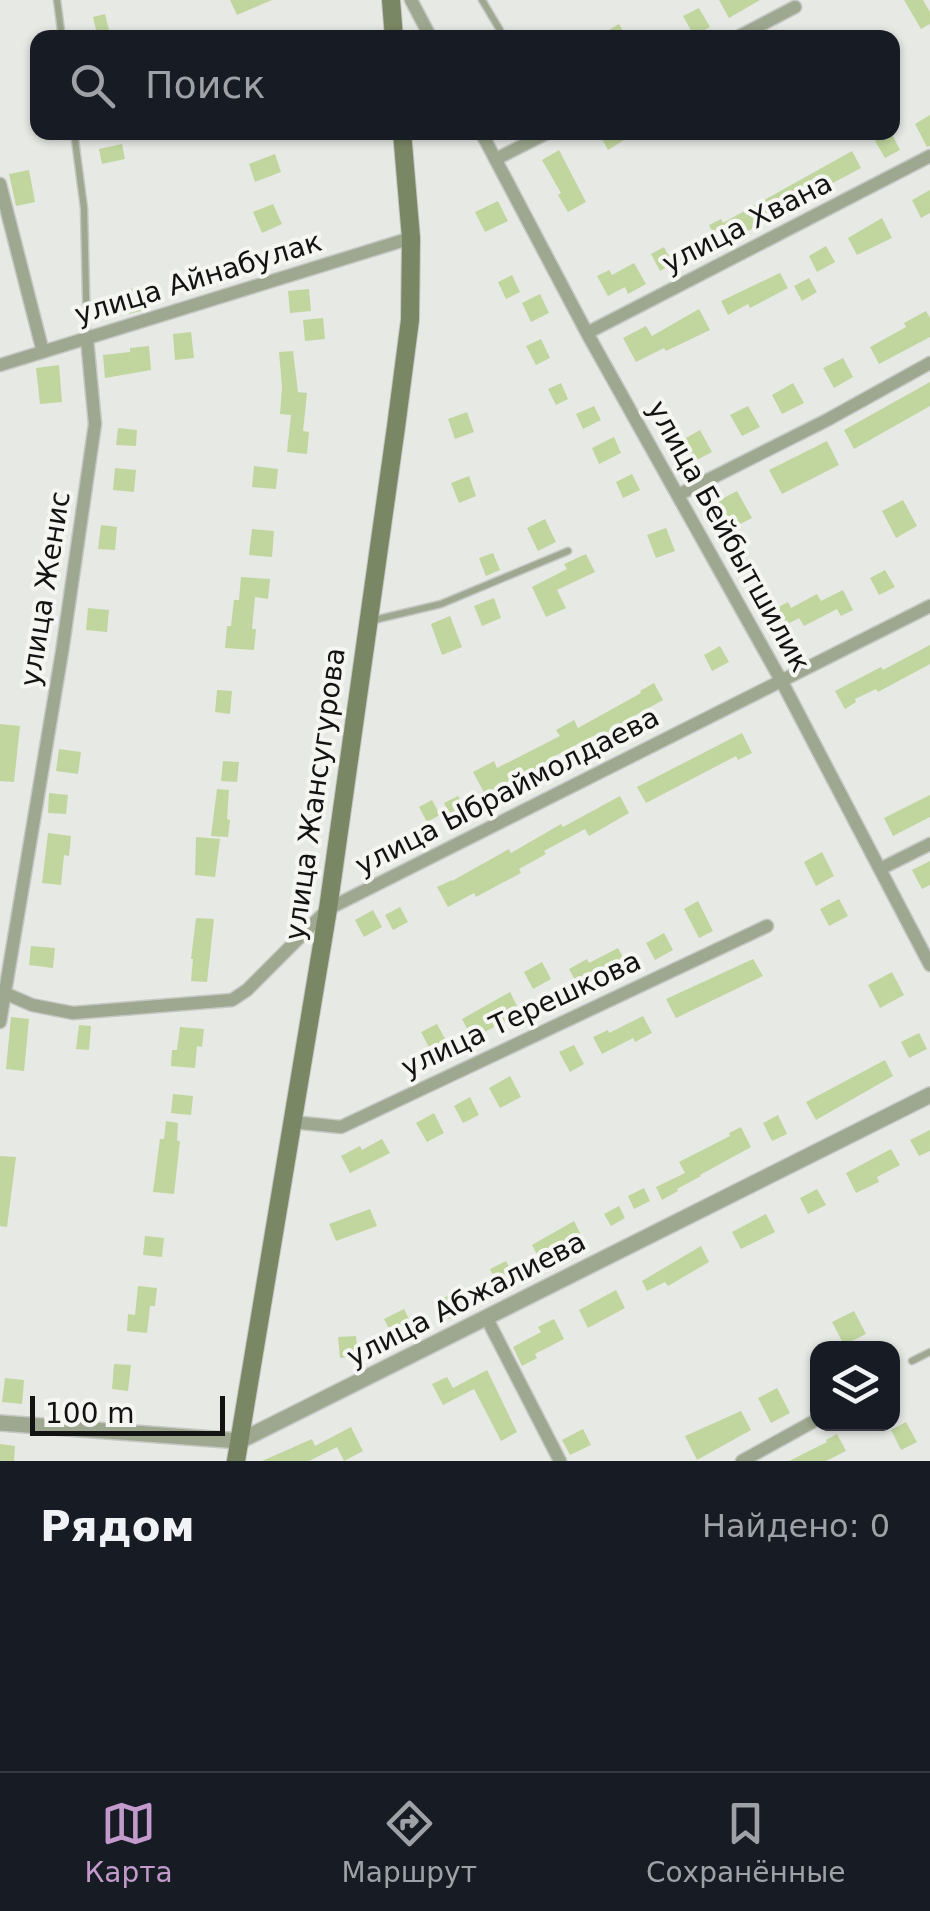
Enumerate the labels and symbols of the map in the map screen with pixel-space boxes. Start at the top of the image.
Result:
street label: улица Хвана [657,166,837,280]
street label: улица Айнабулак [71,225,325,331]
street label: улица Бейбытшилик [641,395,817,677]
street label: улица Женис [13,489,77,689]
street label: улица Жансугурова [278,646,352,942]
street label: улица Ыбраймолдаева [350,700,664,882]
street label: улица Терешкова [396,944,646,1084]
street label: улица Абжалиева [341,1224,591,1374]
scale bar [30,1391,225,1436]

